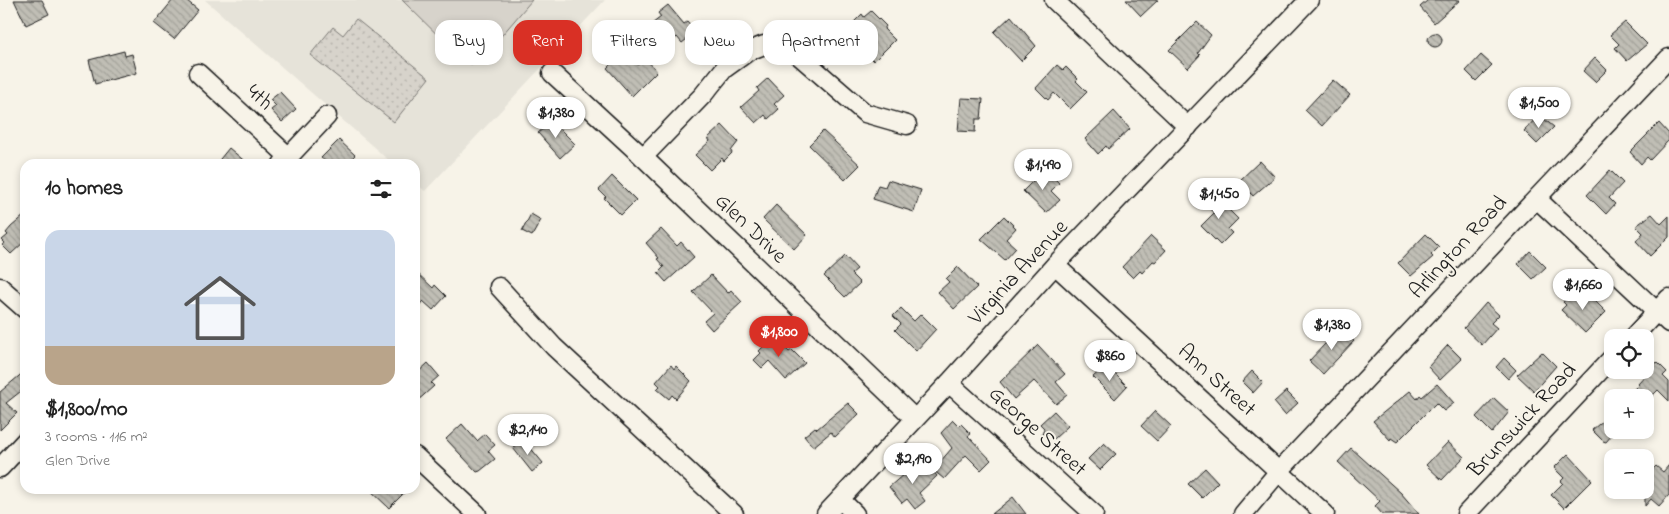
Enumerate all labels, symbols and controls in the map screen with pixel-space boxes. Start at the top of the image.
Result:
chip: Buy [435,20,503,65]
chip: Rent [513,20,582,65]
chip: Filters [592,20,675,65]
chip: New [685,20,753,65]
chip: Apartment [763,20,878,65]
street label: 4th [238,77,280,119]
pin: $1,500 [1498,86,1580,129]
text: $1,500 [1519,91,1559,115]
pin: $1,380 [515,96,597,139]
text: $1,380 [537,101,575,125]
pin: $1,490 [1002,148,1084,191]
text: $1,490 [1025,153,1061,177]
text: 10 homes [45,174,123,204]
icon: filters [367,175,395,203]
pin: $1,450 [1178,178,1260,220]
text: $1,450 [1199,182,1239,206]
street label: Glen Drive [707,186,793,272]
street label: Arlington Road [1402,189,1516,308]
street label: Virginia Avenue [961,213,1077,334]
icon: home [175,263,265,353]
pin: $1,660 [1542,268,1624,311]
text: $1,660 [1564,273,1602,297]
pin: $1,380 [1291,308,1373,351]
text: $1,380 [1313,313,1351,337]
pin: $1,800 [738,316,820,358]
text: $1,800 [760,320,798,344]
map controls [1604,329,1654,499]
button: locate [1604,329,1654,379]
street label: Ann Street [1170,337,1263,425]
pin: $860 [1080,340,1140,382]
text: $860 [1095,344,1125,368]
street label: Brunswick Road [1460,356,1585,487]
street label: George Street [980,379,1094,486]
button: + [1604,389,1654,439]
text: $1,800/mo [45,395,128,425]
pin: $2,140 [487,414,569,456]
text: $2,140 [509,418,547,442]
text: 3 rooms · 116 m² [45,425,148,449]
pin: $2,190 [872,442,954,485]
text: $2,190 [894,447,932,471]
text: Glen Drive [45,449,110,473]
button: − [1604,449,1654,499]

